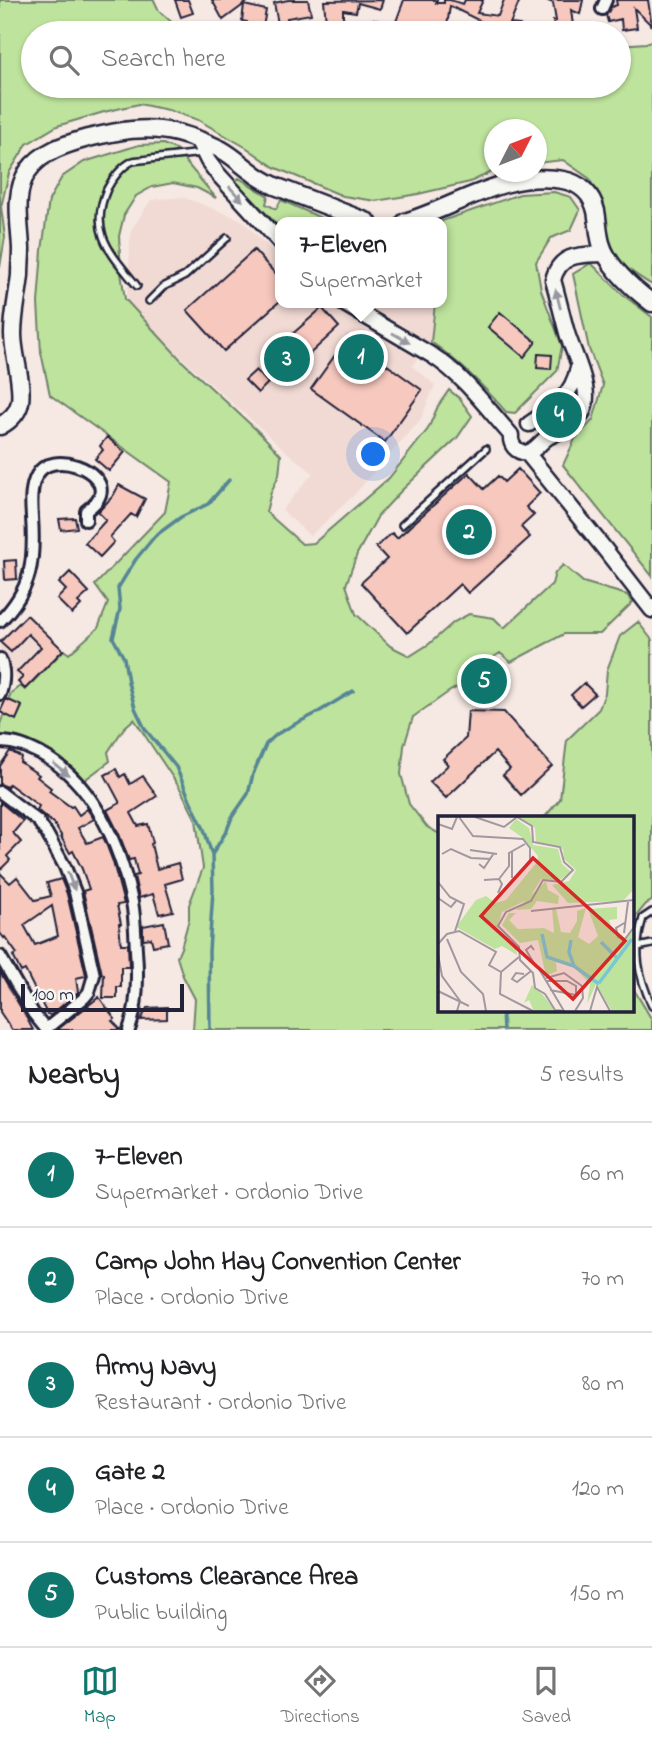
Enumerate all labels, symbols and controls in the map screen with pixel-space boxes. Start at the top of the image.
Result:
search box [21,21,631,98]
icon: search [45,41,83,79]
text: Search here [101,41,226,79]
north arrow [484,119,547,182]
one-way arrow [228,185,244,203]
popup [275,217,447,308]
text: 7-Eleven [299,227,387,265]
text: Supermarket [299,265,423,298]
one-way arrow [552,288,563,310]
pin: 1 [338,331,384,383]
one-way arrow [391,332,411,344]
pin: 3 [264,333,310,385]
pin: 4 [536,389,582,441]
your location [356,437,390,471]
pin: 2 [446,506,492,558]
pin: 5 [461,655,507,707]
one-way arrow [52,761,70,775]
inset map [438,816,634,1012]
one-way arrow [65,871,76,892]
scale bar [21,981,184,1013]
text: 100 m [32,982,74,1009]
text: Nearby [28,1054,120,1098]
text: 5 results [540,1059,624,1092]
text: 7-Eleven [95,1139,183,1177]
text: 1 [47,1158,55,1191]
text: 60 m [580,1158,624,1191]
text: Supermarket · Ordonio Drive [95,1177,363,1210]
text: Camp John Hay Convention Center [95,1244,461,1282]
text: 2 [45,1263,57,1296]
text: 70 m [581,1263,624,1296]
text: Place · Ordonio Drive [95,1282,288,1315]
text: Army Navy [95,1349,216,1387]
text: 3 [46,1368,56,1401]
text: 80 m [582,1368,624,1401]
text: Restaurant · Ordonio Drive [95,1387,346,1420]
text: Gate 2 [95,1454,165,1492]
text: 4 [46,1473,56,1506]
text: 120 m [572,1473,624,1506]
text: Place · Ordonio Drive [95,1492,288,1525]
text: Customs Clearance Area [95,1559,358,1597]
text: 5 [44,1578,58,1611]
text: 150 m [570,1578,624,1611]
text: Public building [95,1597,227,1630]
tab: Map [81,1662,119,1731]
tab: Directions [281,1662,360,1731]
tab: Saved [522,1662,571,1731]

